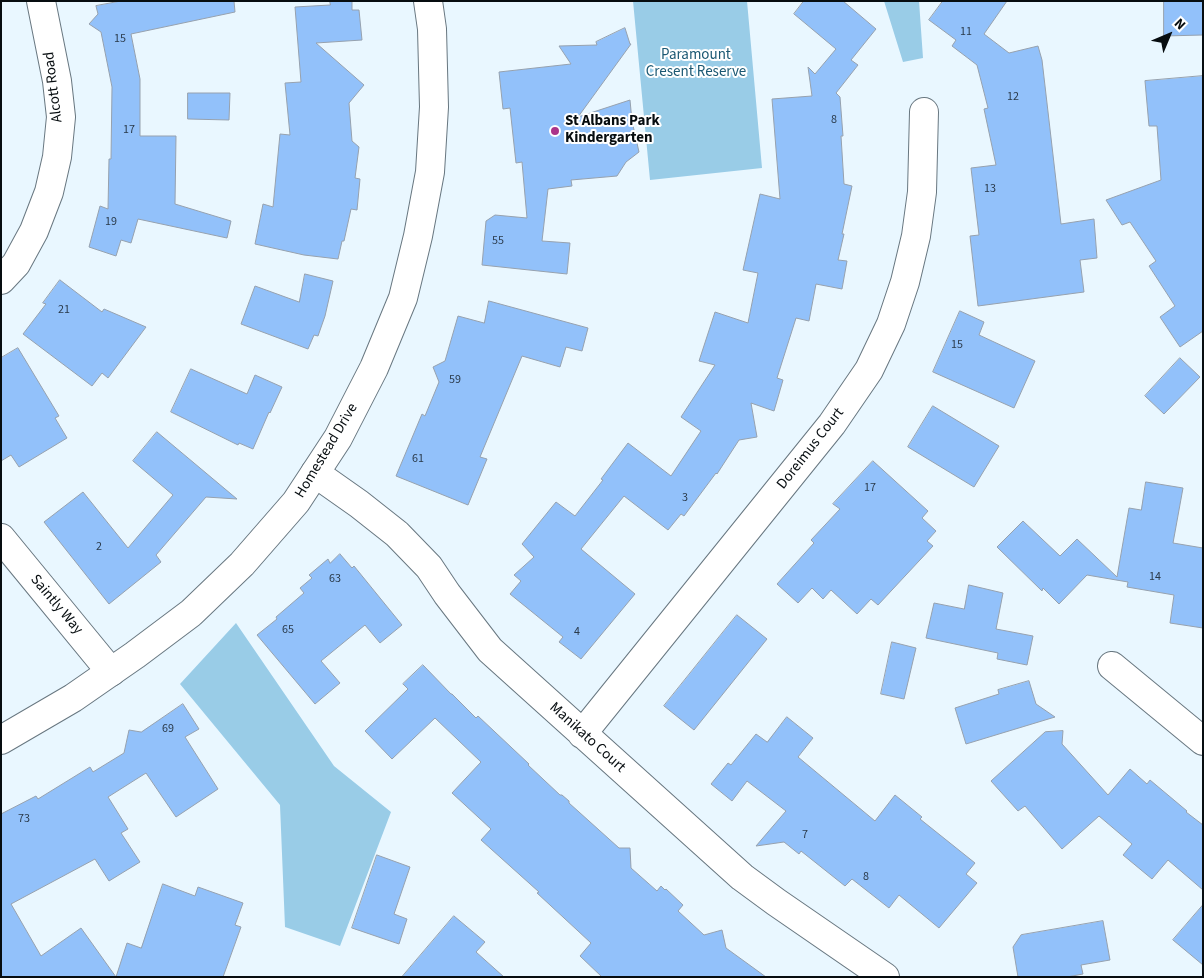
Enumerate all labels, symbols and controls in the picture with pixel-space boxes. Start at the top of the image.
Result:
north arrow [1144,10,1194,60]
text: N [1169,14,1190,35]
house number: 11 [960,25,972,39]
house number: 15 [114,32,126,46]
park label: Paramount Cresent Reserve [646,47,746,82]
street label: Alcott Road [41,50,67,124]
house number: 12 [1007,90,1019,104]
place label: St Albans Park Kindergarten [565,113,660,148]
house number: 8 [831,113,837,127]
house number: 17 [123,123,135,137]
marker: St Albans Park Kindergarten [549,125,561,137]
house number: 13 [984,182,996,196]
house number: 19 [105,215,117,229]
house number: 55 [492,234,504,248]
house number: 21 [58,303,70,317]
house number: 15 [951,338,963,352]
house number: 59 [449,373,461,387]
street label: Homestead Drive [292,400,362,502]
street label: Doreimus Court [774,405,848,493]
house number: 61 [412,452,424,466]
house number: 17 [864,481,876,495]
house number: 3 [682,491,688,505]
house number: 2 [96,540,102,554]
house number: 14 [1149,570,1161,584]
street label: Saintly Way [26,571,86,639]
house number: 63 [329,572,341,586]
house number: 65 [282,623,294,637]
house number: 4 [574,625,580,639]
street label: Manikato Court [545,699,629,777]
house number: 69 [162,722,174,736]
house number: 73 [18,812,30,826]
house number: 7 [802,828,808,842]
house number: 8 [863,870,869,884]

